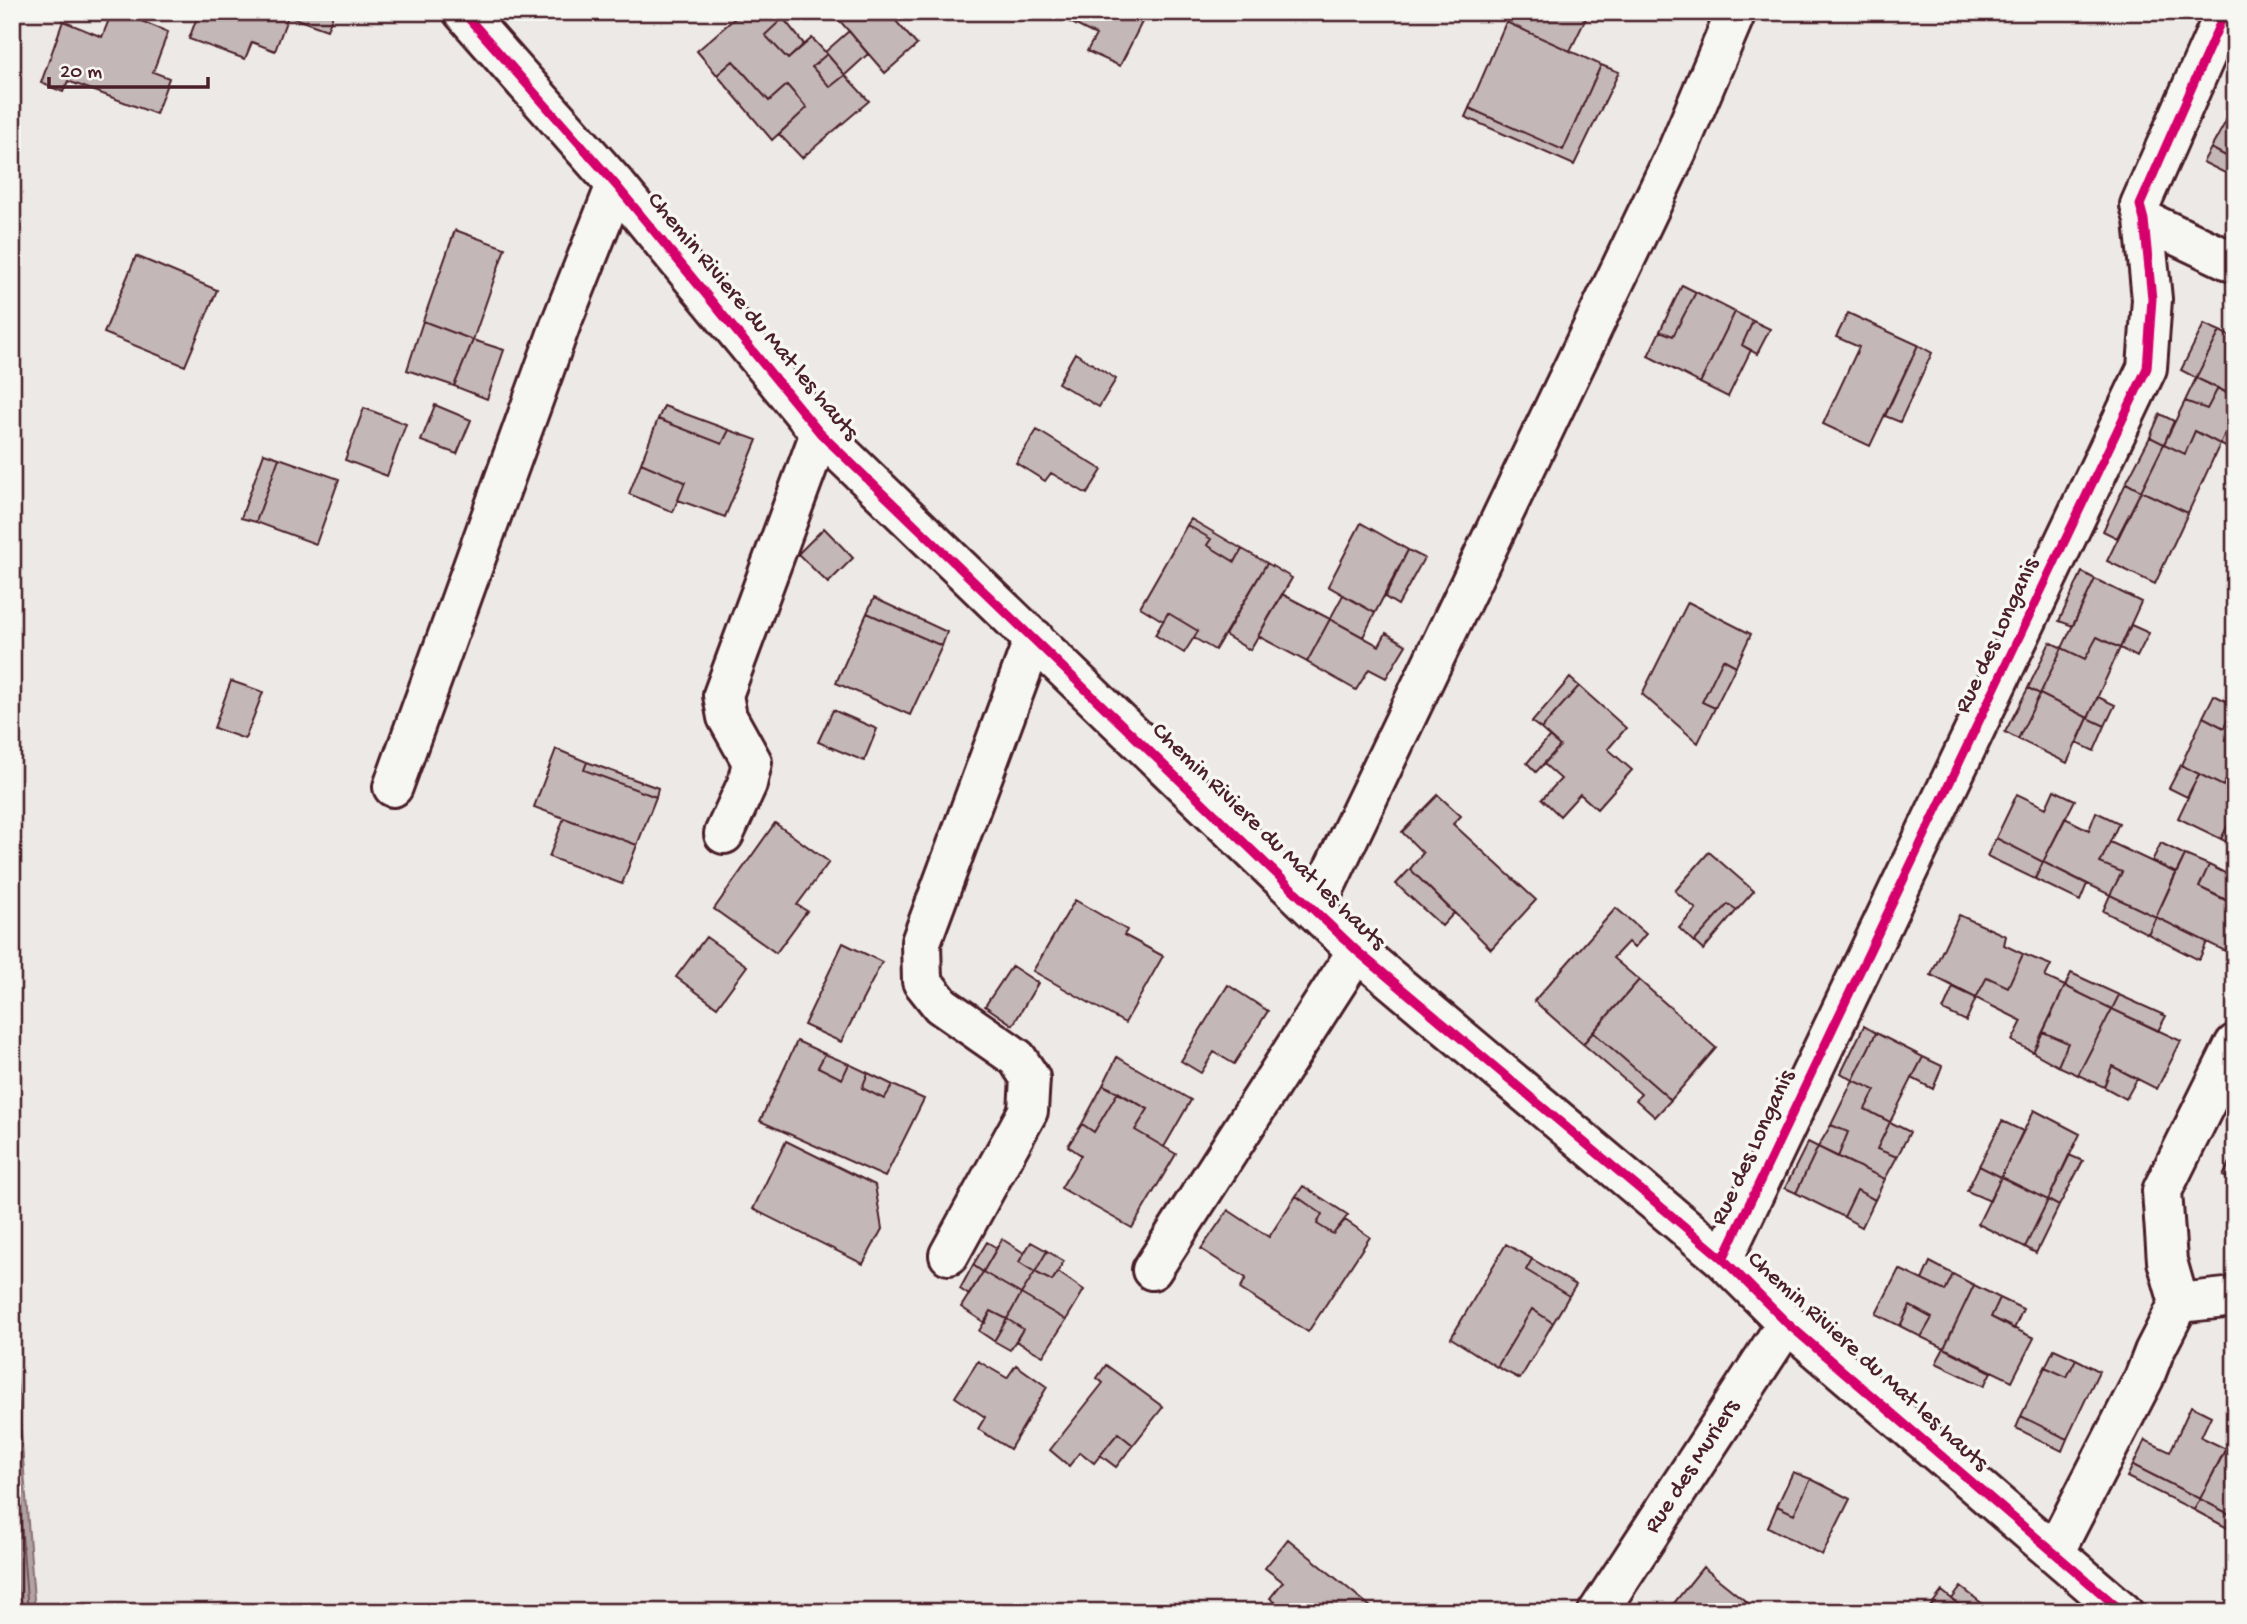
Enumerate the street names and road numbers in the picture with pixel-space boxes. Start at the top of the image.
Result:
street label: Chemin Riviere du Mat les hauts [640,187,865,448]
street label: Rue des Longanis [1949,553,2047,718]
street label: Chemin Riviere du Mat les hauts [1145,717,1392,958]
street label: Rue des Longanis [1705,1065,1803,1230]
street label: Chemin Riviere du Mat les hauts [1740,1246,1995,1479]
street label: Rue des Muriers [1639,1393,1748,1540]

